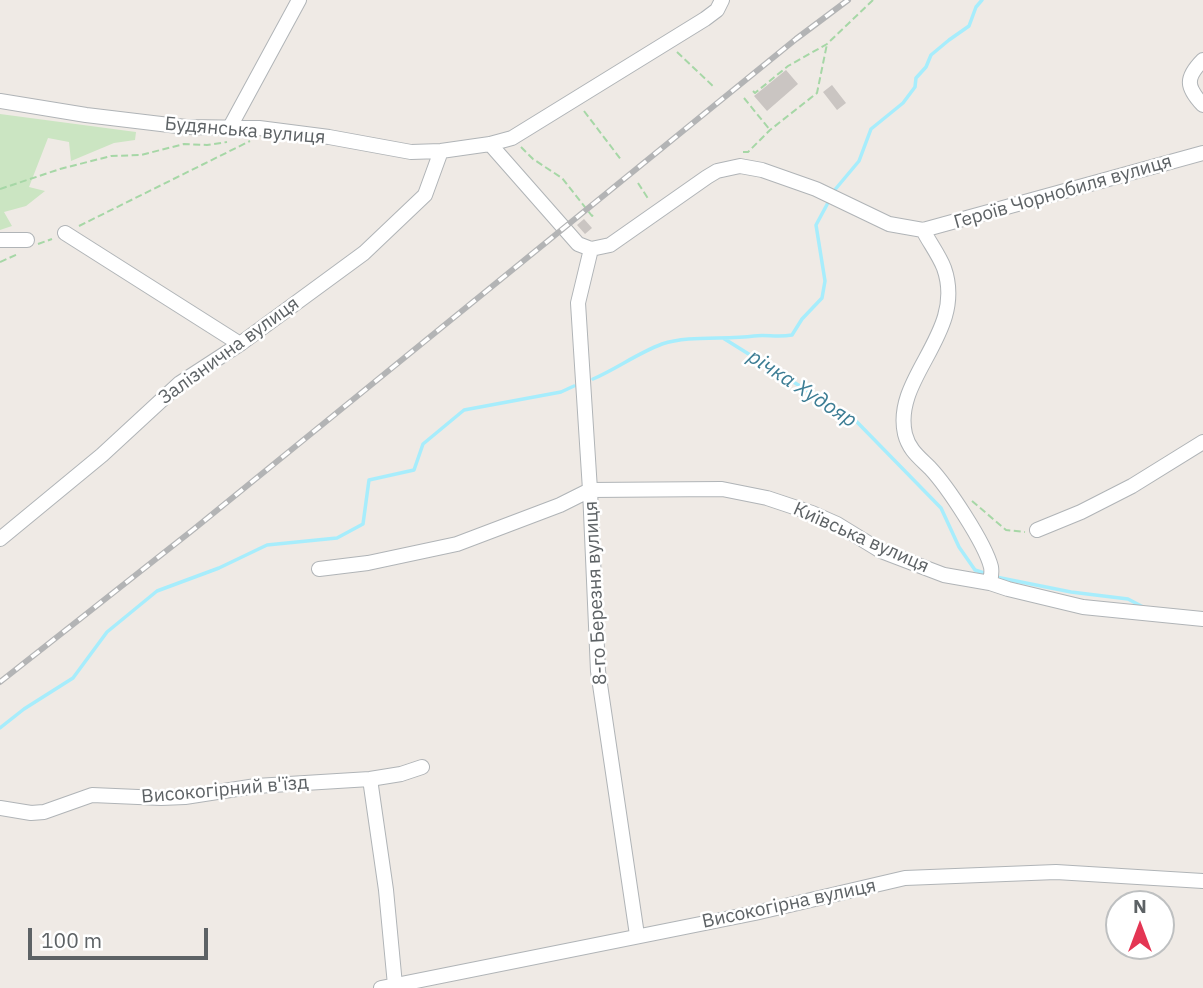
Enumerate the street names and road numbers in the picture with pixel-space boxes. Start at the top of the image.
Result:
street label: Будянська вулиця [164,113,326,149]
street label: Героїв Чорнобиля вулиця [951,150,1175,234]
street label: Залізнична вулиця [154,292,304,410]
street label: Київська вулиця [790,498,932,578]
street label: 8-го Березня вулиця [580,500,612,686]
street label: Високогірний в'їзд [140,771,310,809]
street label: Високогірна вулиця [700,874,878,934]

